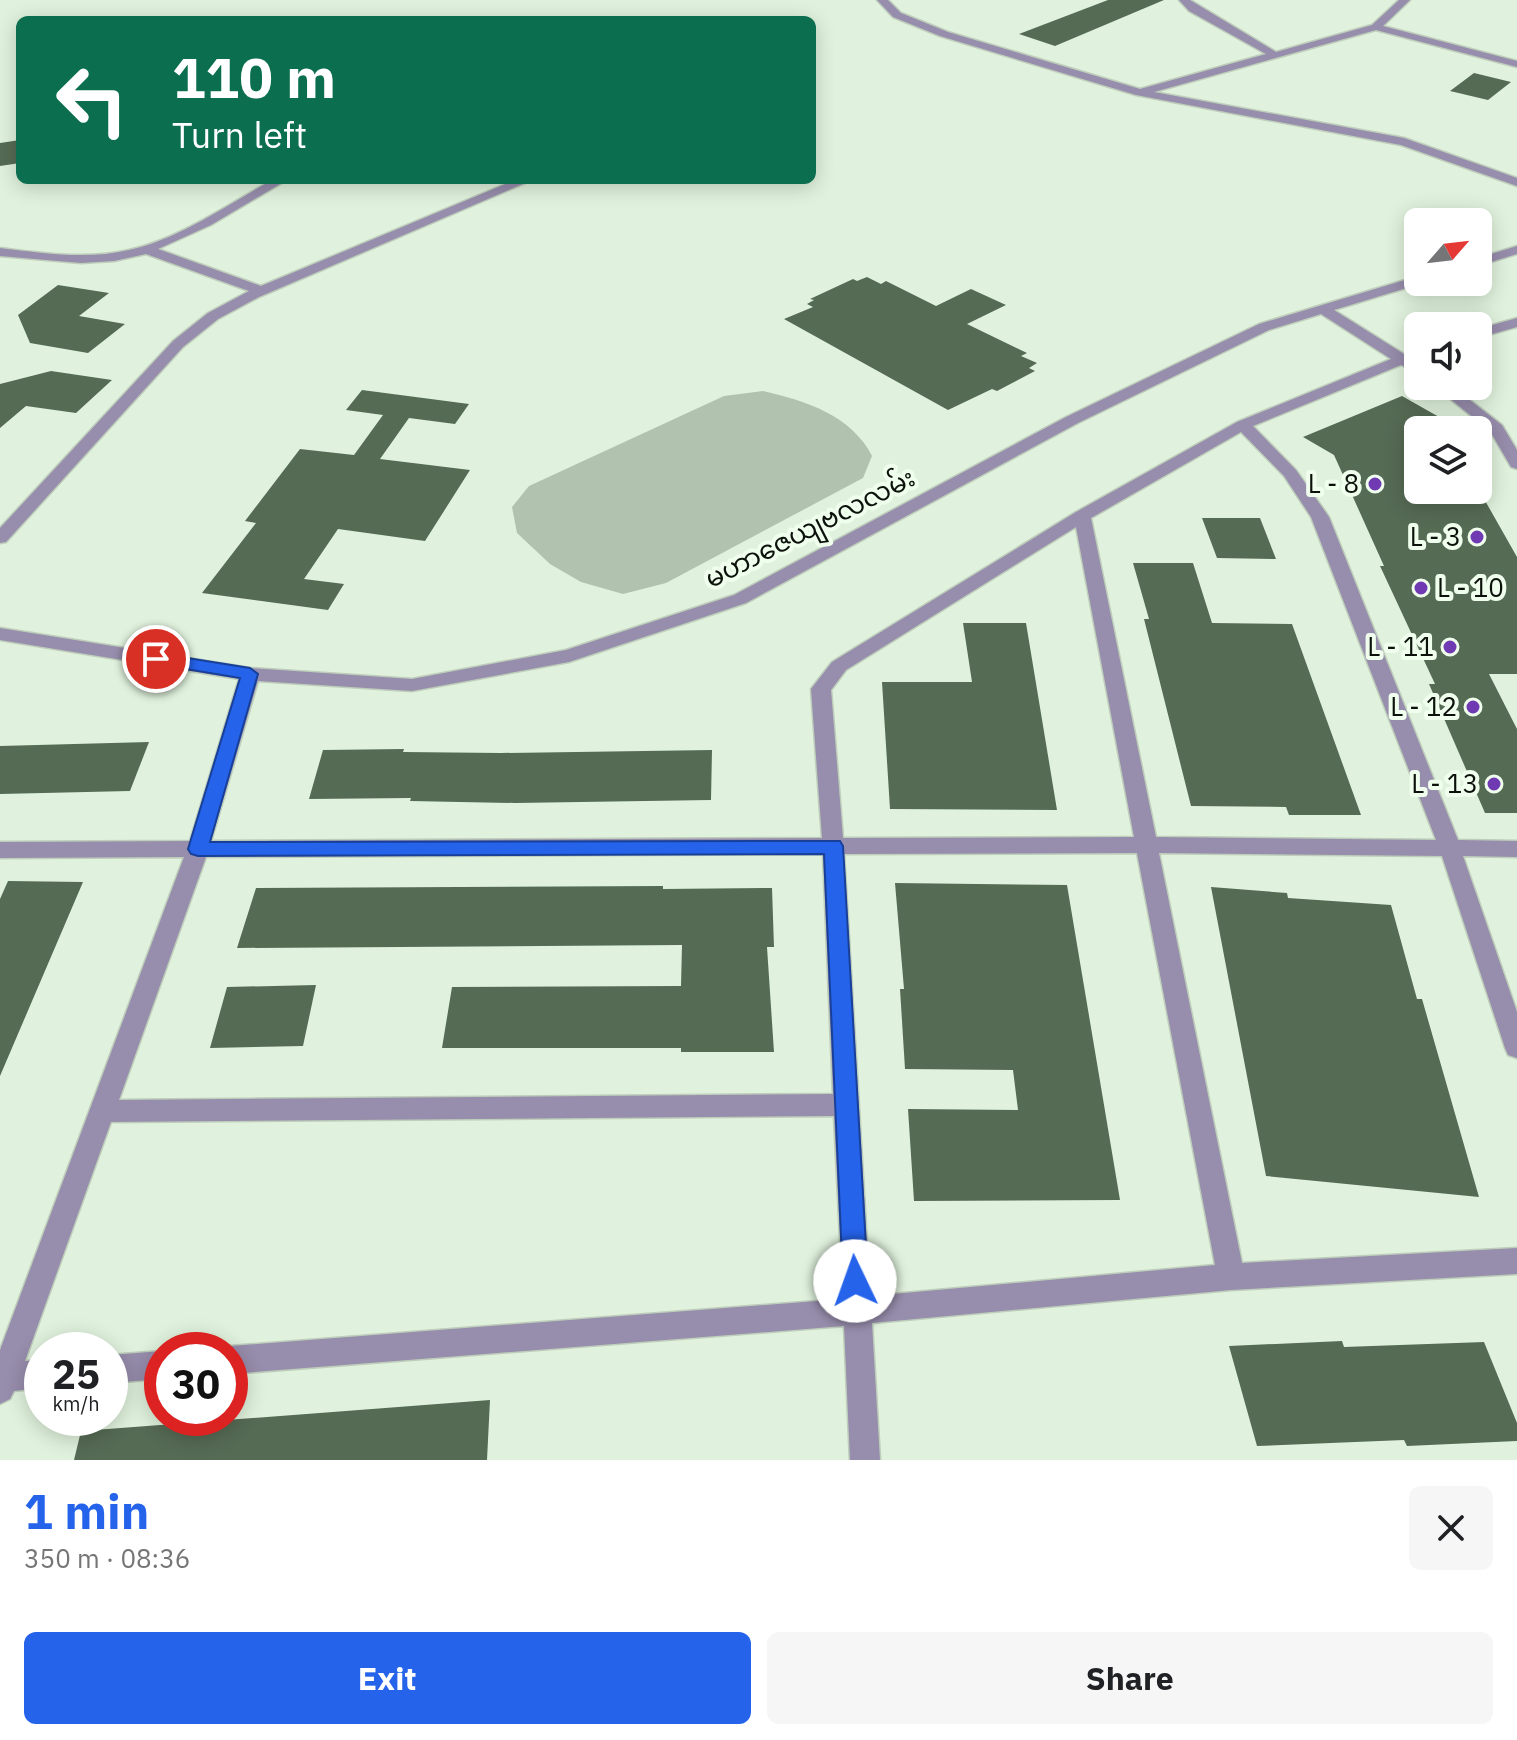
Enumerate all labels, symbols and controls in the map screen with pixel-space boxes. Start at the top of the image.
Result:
text: 110 m [172,41,336,113]
icon: left [40,48,144,152]
text: Turn left [172,111,307,158]
north arrow [1404,208,1492,296]
map controls [1404,208,1492,504]
button: sound [1404,312,1492,400]
button: layers [1404,416,1492,504]
street label: မဟာဇေယျဗလလမ်း [699,459,923,599]
place label: L - 8 [1308,466,1359,500]
marker: L - 8 [1366,475,1384,493]
place label: L - 3 [1410,519,1461,553]
marker: L - 3 [1468,528,1486,546]
place label: L - 10 [1437,570,1504,604]
marker: L - 10 [1412,579,1430,597]
pin [122,625,190,693]
place label: L - 11 [1367,629,1434,663]
icon: arrive [134,637,178,681]
marker: L - 11 [1441,638,1459,656]
place label: L - 12 [1390,689,1457,723]
marker: L - 12 [1464,698,1482,716]
place label: L - 13 [1411,766,1478,800]
marker: L - 13 [1485,775,1503,793]
position arrow [813,1239,897,1323]
speed limit sign: 30 [144,1332,248,1436]
text: 25 [52,1348,100,1400]
text: km/h [52,1390,100,1417]
text: 1 min [24,1480,149,1542]
button: close [1409,1486,1493,1570]
text: 350 m · 08:36 [24,1541,190,1575]
button: Exit [24,1632,751,1724]
button: Share [767,1632,1493,1724]

